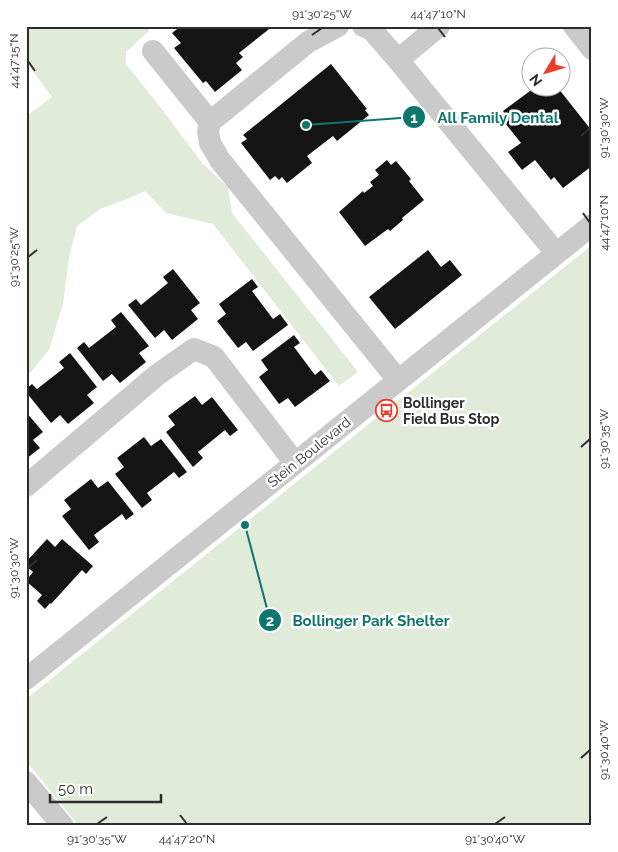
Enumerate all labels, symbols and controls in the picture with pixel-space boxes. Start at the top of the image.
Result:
text: 91°30'25"W [292,7,352,21]
text: 44°47'10"N [410,7,466,21]
text: 44°47'15"N [7,34,21,88]
north arrow [520,48,570,98]
text: N [526,71,545,89]
text: 91°30'30"W [597,97,611,158]
callout: All Family Dental [402,102,568,132]
text: 1 [410,109,418,127]
text: All Family Dental [438,109,559,127]
text: 44°47'10"N [597,195,611,251]
text: 91°30'25"W [7,227,21,287]
place label: Bollinger Field Bus Stop [403,395,499,427]
bus stop icon: Bollinger Field Bus Stop [375,399,399,423]
text: 91°30'35"W [597,409,611,469]
street label: Stein Boulevard [264,414,354,490]
text: 91°30'30"W [7,537,21,598]
callout: Bollinger Park Shelter [257,605,460,635]
text: 2 [266,612,274,630]
text: Bollinger Park Shelter [292,612,450,630]
text: 91°30'40"W [597,720,611,780]
scale bar [50,772,161,804]
text: 50 m [58,780,93,798]
text: 91°30'35"W [67,832,127,846]
text: 44°47'20"N [159,832,215,846]
text: 91°30'40"W [465,832,525,846]

